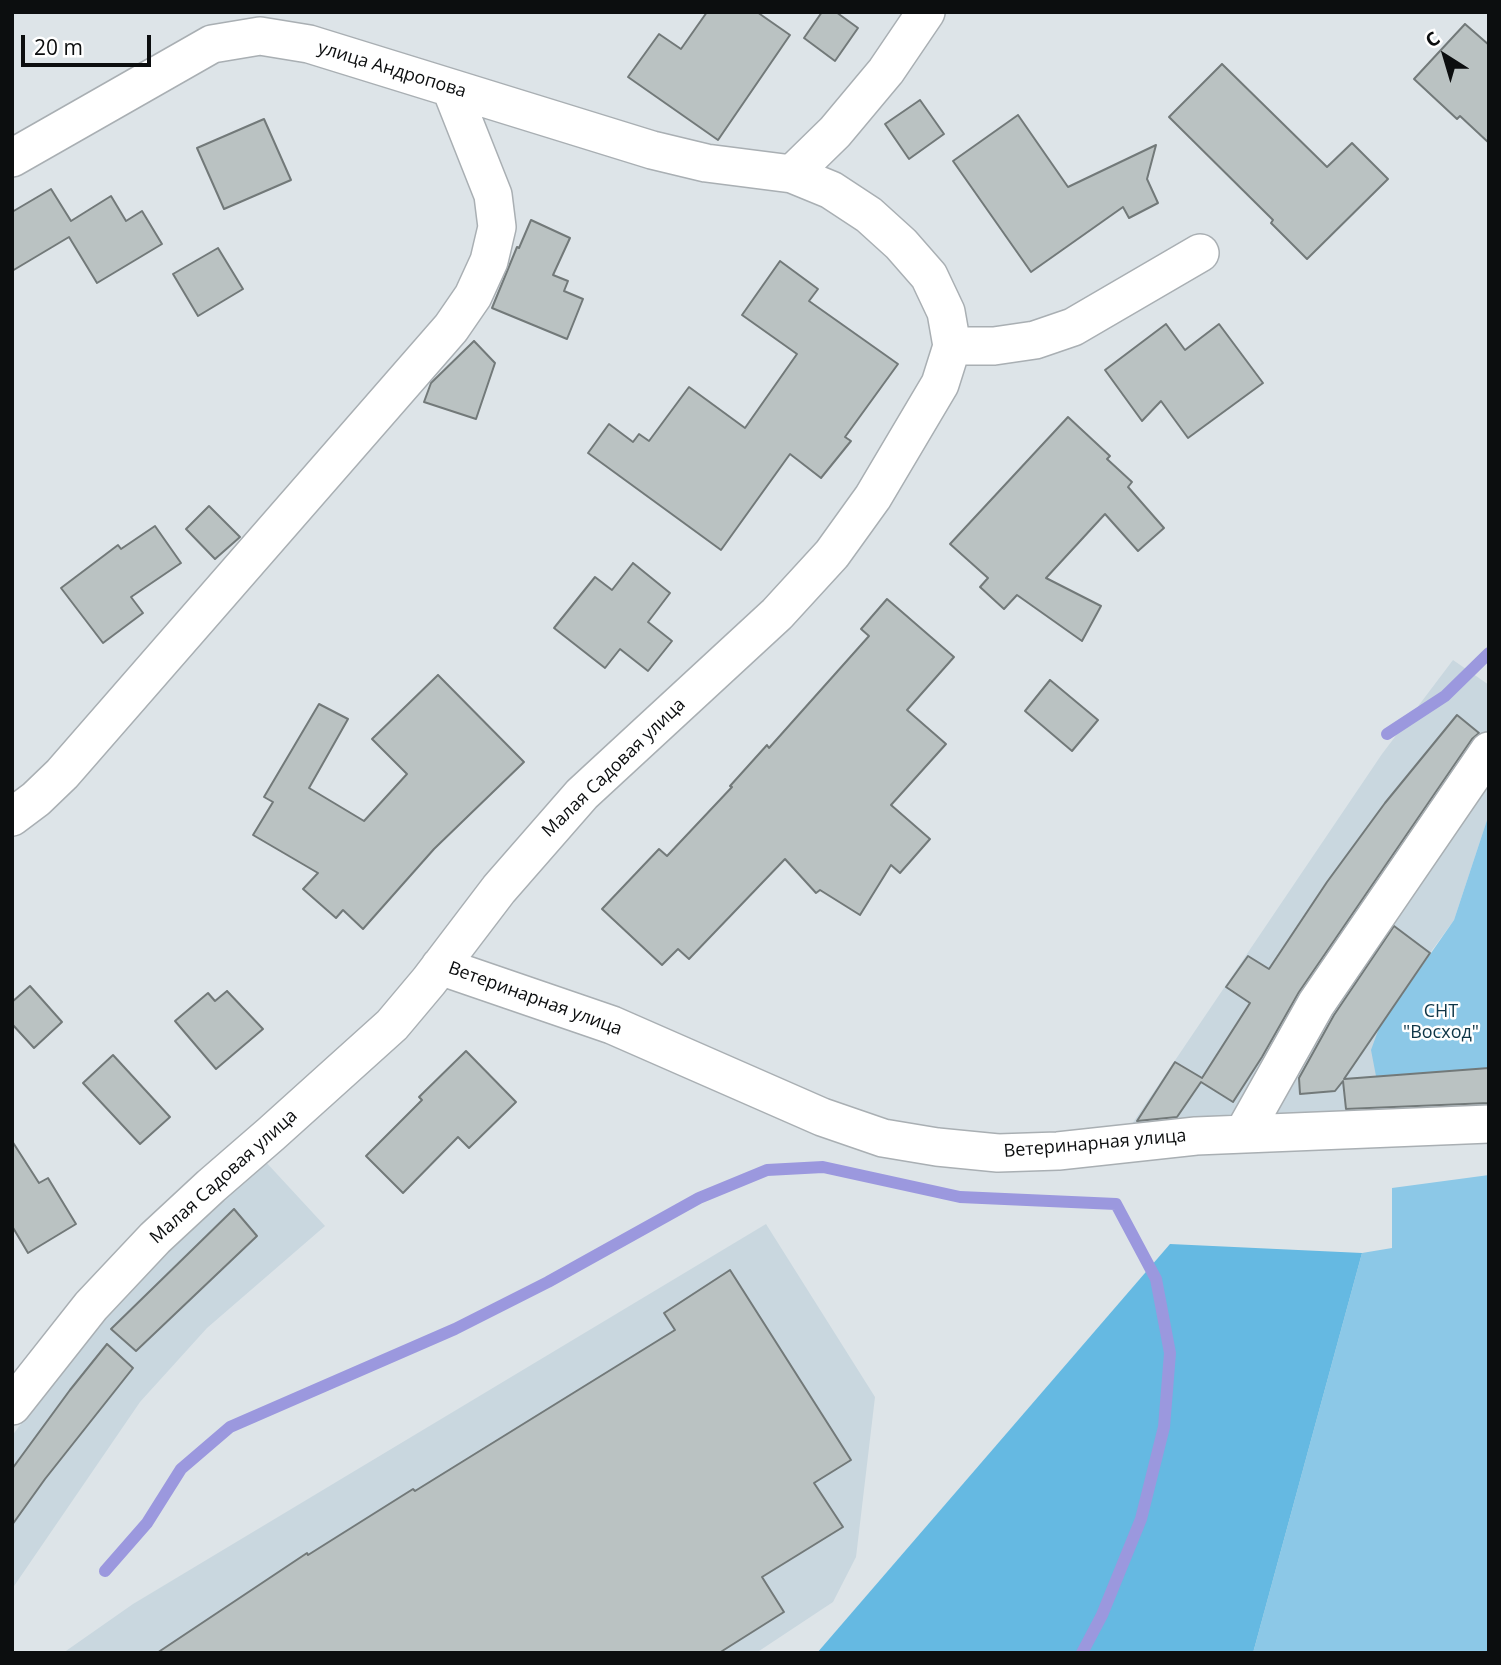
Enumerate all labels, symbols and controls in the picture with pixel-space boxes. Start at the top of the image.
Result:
scale bar [24,21,154,65]
north arrow [1410,21,1480,91]
text: С [1420,25,1445,53]
text: 20 m [34,33,83,61]
street label: улица Андропова [315,37,469,103]
street label: Малая Садовая улица [538,694,690,842]
street label: Ветеринарная улица [445,958,625,1040]
park label: СНТ "Восход" [1403,1001,1479,1044]
street label: Малая Садовая улица [146,1105,302,1249]
street label: Ветеринарная улица [1003,1125,1187,1163]

